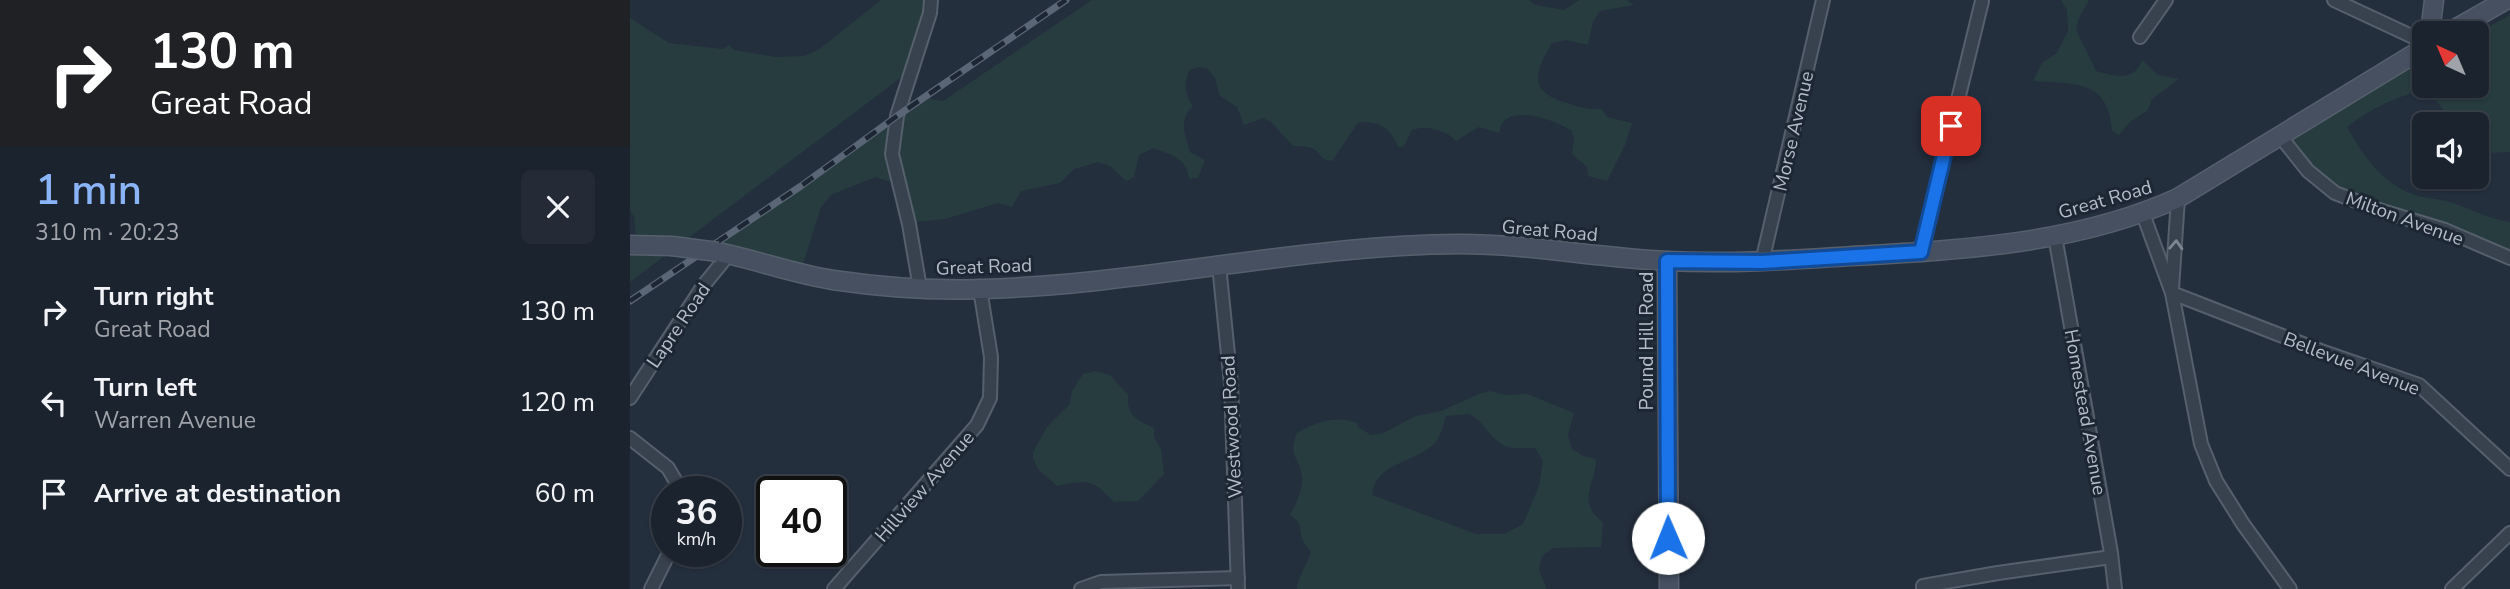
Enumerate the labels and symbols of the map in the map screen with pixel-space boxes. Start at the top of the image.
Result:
north arrow [2412,21,2488,98]
street label: Morse Avenue [1768,69,1820,194]
pin [1921,96,1981,156]
street label: Great Road [2055,174,2155,226]
street label: Milton Avenue [2342,186,2467,252]
street label: Great Road [1501,214,1599,248]
one-way arrow [2168,239,2183,250]
street label: Great Road [935,252,1033,282]
street label: Pound Hill Road [1634,272,1660,410]
street label: Lapre Road [641,278,717,373]
street label: Bellevue Avenue [2280,326,2424,402]
street label: Homestead Avenue [2058,327,2112,497]
street label: Westwood Road [1215,355,1249,499]
street label: Hillview Avenue [869,425,980,548]
speed limit sign: 40 [756,476,847,567]
position arrow [1631,501,1705,575]

